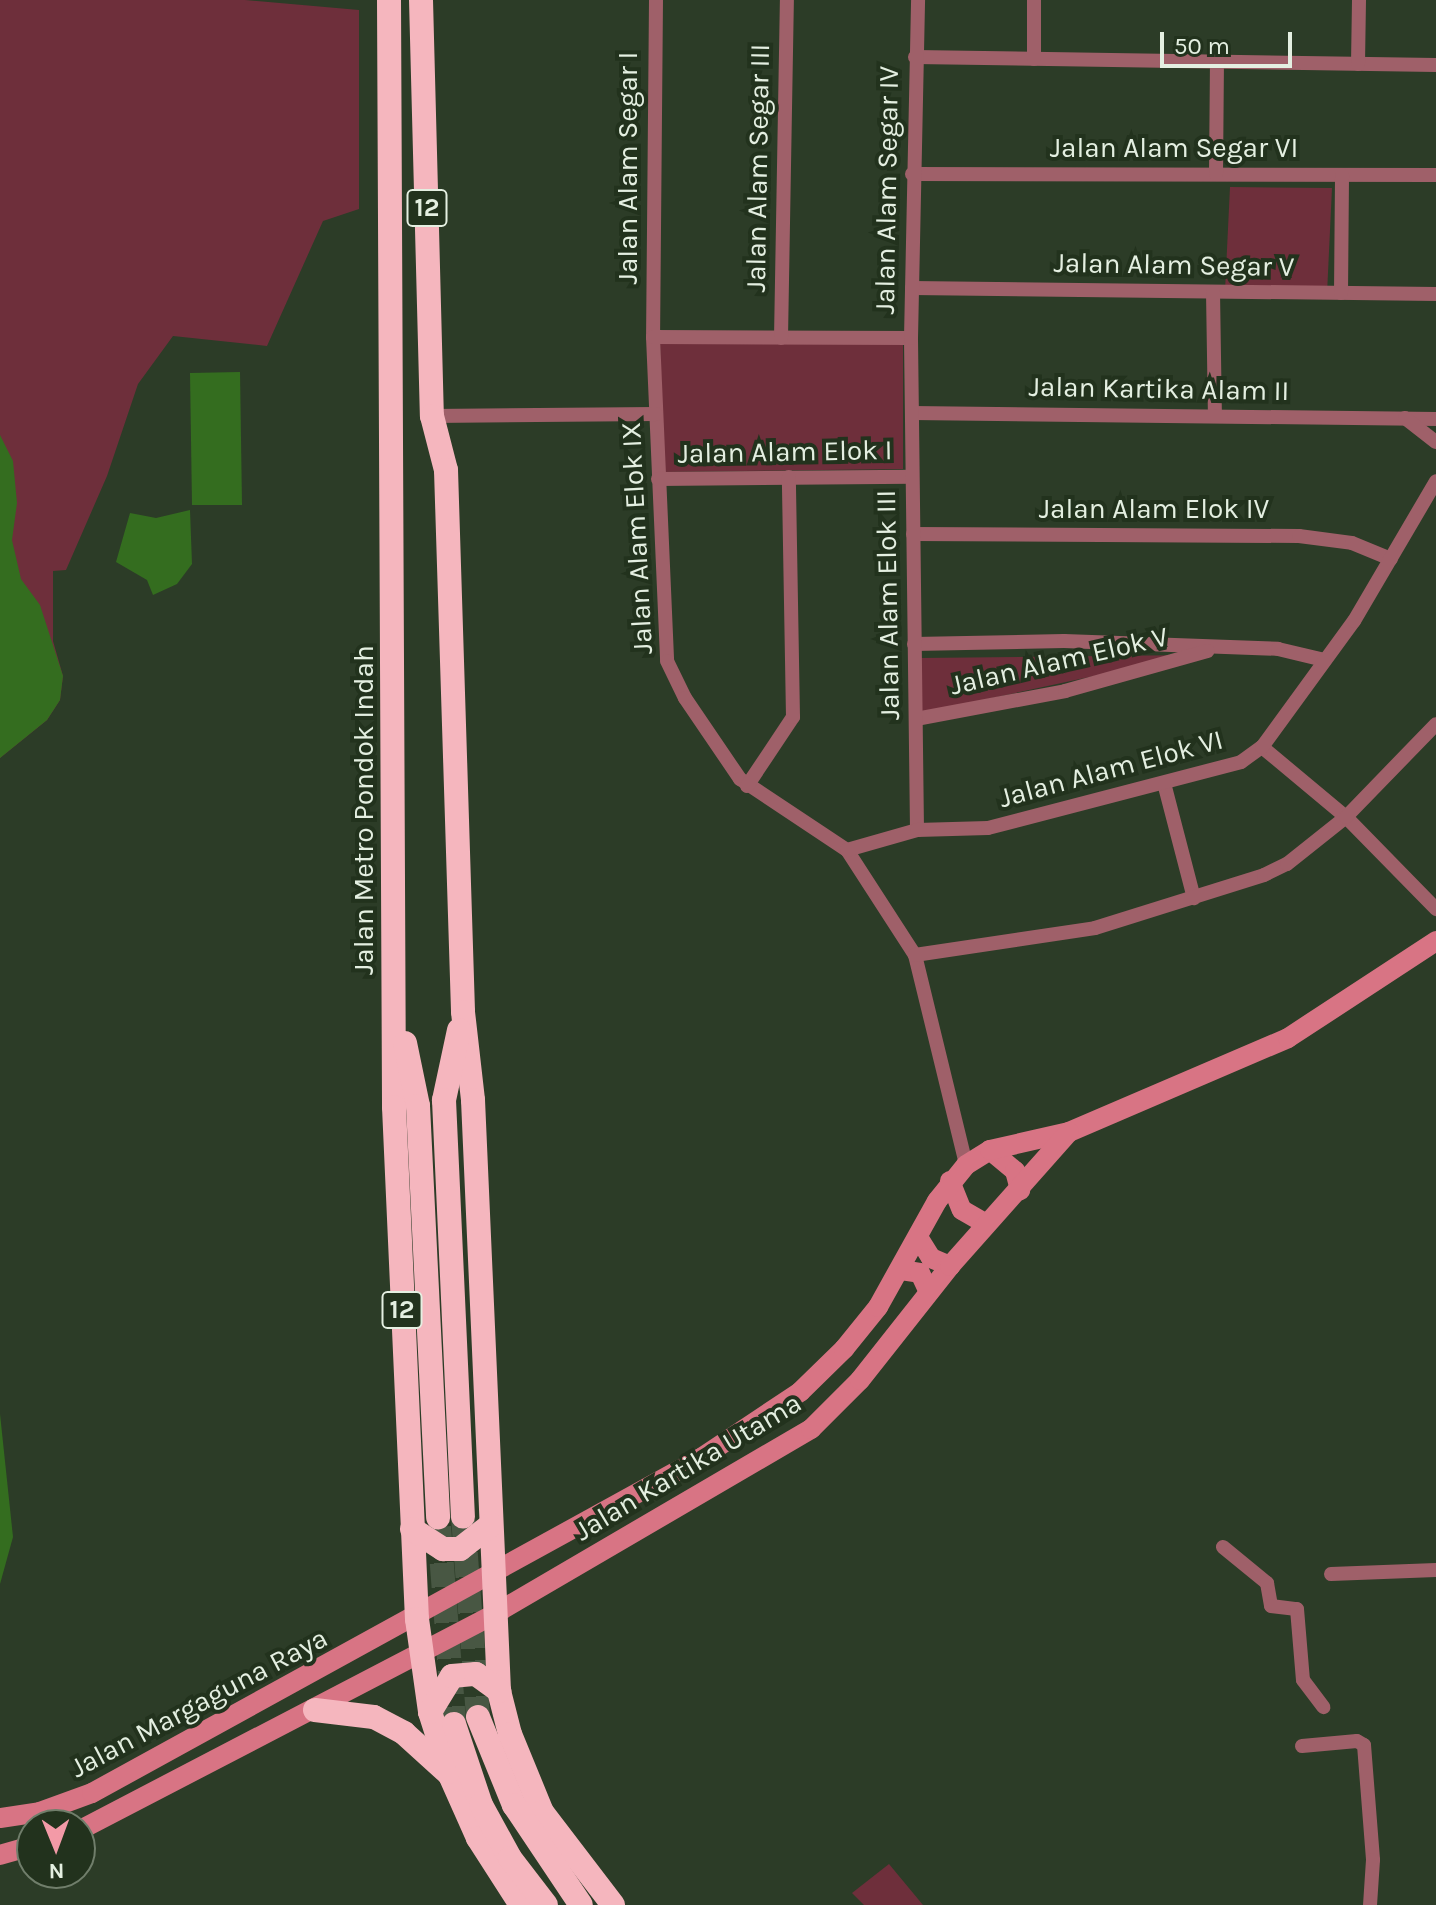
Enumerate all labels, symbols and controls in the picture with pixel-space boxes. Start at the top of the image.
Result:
scale bar [1164,16,1296,66]
text: 50 m [1174,32,1230,60]
street label: Jalan Alam Segar III [739,43,777,293]
street label: Jalan Alam Segar I [611,52,645,284]
street label: Jalan Alam Segar IV [868,65,906,315]
street label: Jalan Alam Segar VI [1050,131,1298,165]
road number: 12 [405,186,449,230]
street label: Jalan Alam Segar V [1053,246,1295,284]
street label: Jalan Kartika Alam II [1028,370,1290,408]
street label: Jalan Alam Elok IX [614,421,660,655]
street label: Jalan Alam Elok I [677,433,893,471]
street label: Jalan Alam Elok III [869,489,907,721]
street label: Jalan Alam Elok IV [1039,492,1269,526]
street label: Jalan Alam Elok V [947,620,1171,702]
street label: Jalan Metro Pondok Indah [347,645,381,975]
street label: Jalan Alam Elok VI [995,723,1227,815]
road number: 12 [380,1288,424,1332]
street label: Jalan Kartika Utama [569,1386,807,1548]
street label: Jalan Margaguna Raya [65,1621,333,1785]
north arrow [16,1809,96,1889]
text: N [48,1858,65,1884]

